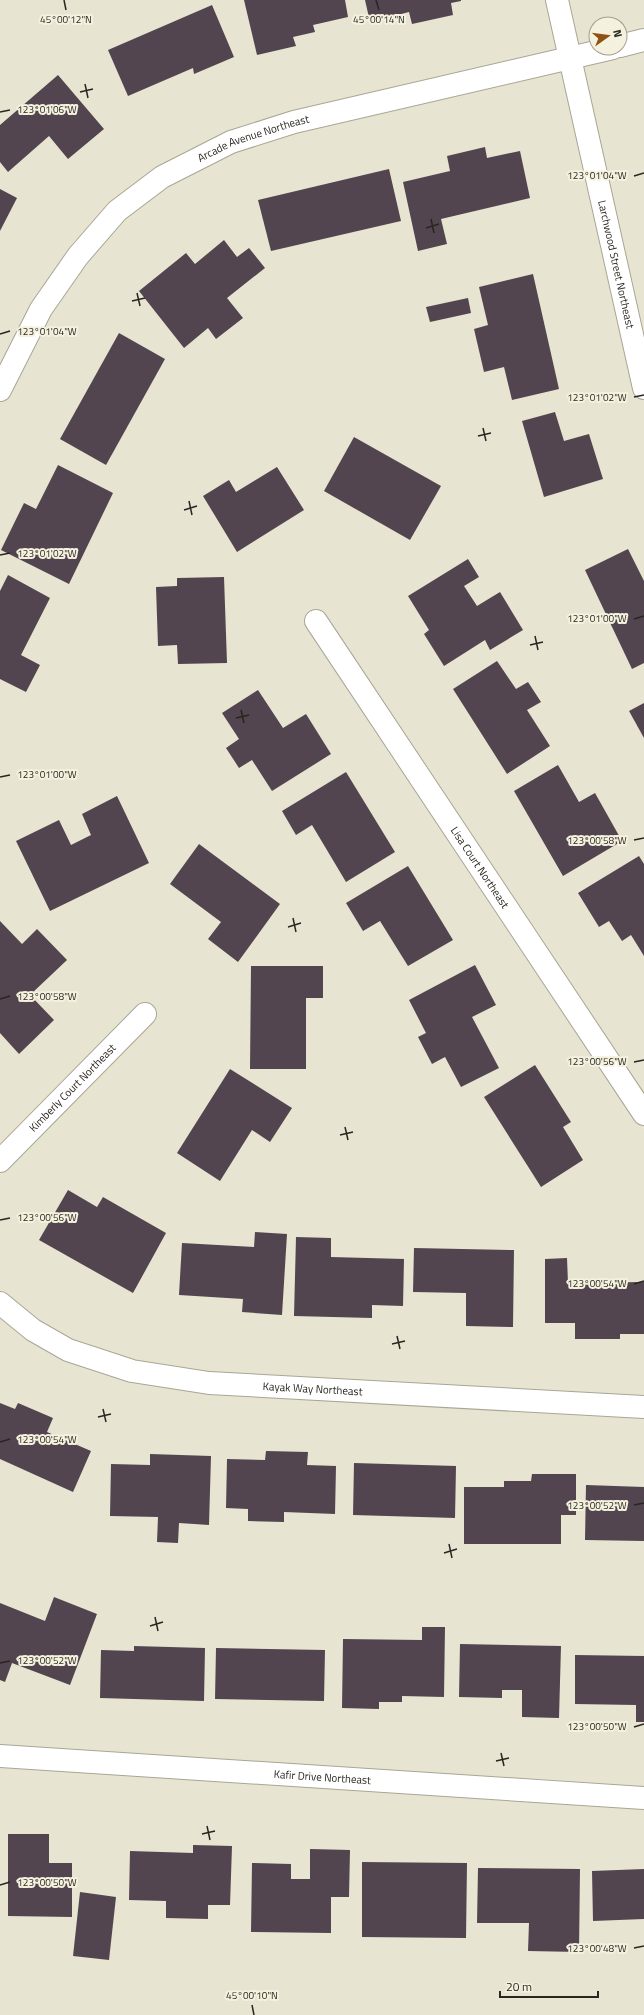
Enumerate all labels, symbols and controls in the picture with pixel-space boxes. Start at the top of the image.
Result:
text: 45°00'12"N [40,12,92,27]
text: 45°00'14"N [353,12,405,27]
north arrow [588,16,628,56]
text: N [609,28,626,39]
text: 123°01'06"W [17,102,77,117]
street label: Arcade Avenue Northeast [195,111,311,166]
text: 123°01'04"W [567,168,627,183]
street label: Larchwood Street Northeast [594,199,638,330]
text: 123°01'04"W [17,324,77,339]
text: 123°01'02"W [567,390,627,405]
text: 123°01'02"W [17,546,77,561]
text: 123°01'00"W [567,611,627,626]
text: 123°01'00"W [17,767,77,782]
street label: Lisa Court Northeast [447,823,513,912]
text: 123°00'58"W [567,833,627,848]
text: 123°00'58"W [17,989,77,1004]
street label: Kimberly Court Northeast [25,1040,120,1135]
text: 123°00'56"W [567,1054,627,1069]
text: 123°00'56"W [17,1210,77,1225]
text: 123°00'54"W [567,1276,627,1291]
street label: Kayak Way Northeast [262,1378,363,1399]
text: 123°00'54"W [17,1432,77,1447]
text: 123°00'52"W [567,1498,627,1513]
text: 123°00'52"W [17,1653,77,1668]
text: 123°00'50"W [567,1719,627,1734]
street label: Kafir Drive Northeast [273,1766,372,1788]
text: 123°00'50"W [17,1875,77,1890]
text: 123°00'48"W [567,1941,627,1956]
scale bar [500,1973,598,1999]
text: 20 m [506,1977,532,1996]
text: 45°00'10"N [226,1988,278,2003]

